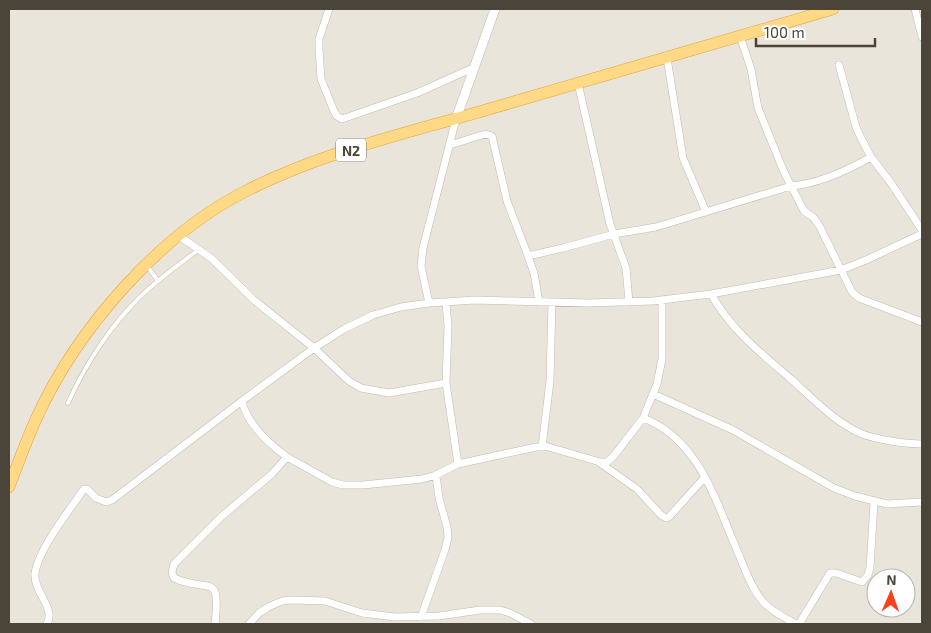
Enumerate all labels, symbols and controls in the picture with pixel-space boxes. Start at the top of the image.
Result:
scale bar [756,15,875,47]
text: 100 m [764,23,805,41]
road number: N2 [336,138,366,162]
north arrow [866,568,916,618]
text: N [886,571,897,588]

